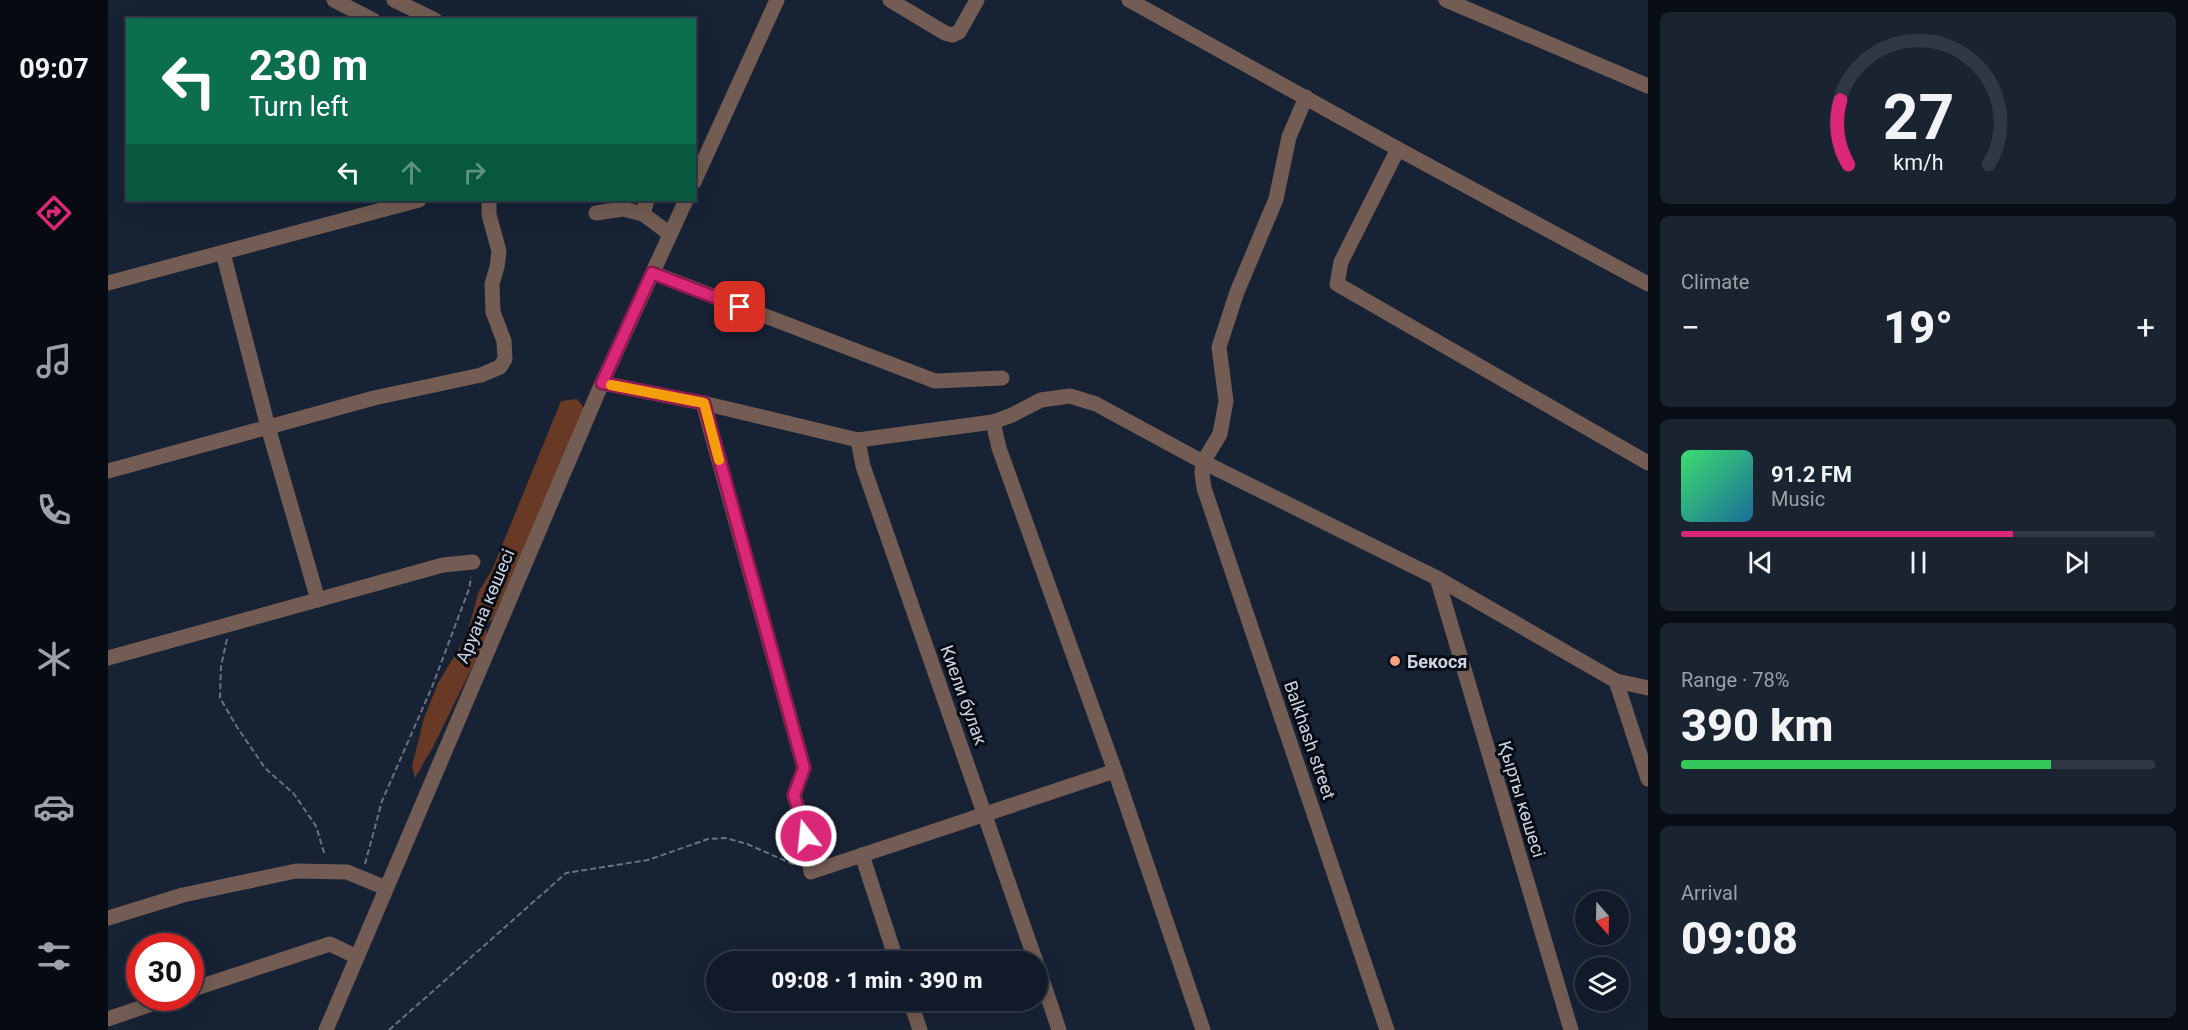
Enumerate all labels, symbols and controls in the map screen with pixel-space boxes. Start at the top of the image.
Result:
text: 230 m [249,41,368,90]
icon: left [150,42,228,120]
text: 09:07 [19,53,89,85]
text: 27 [1882,81,1954,154]
text: Turn left [249,91,349,123]
text: km/h [1893,150,1943,175]
icon: left [332,156,365,189]
icon: ahead [395,156,428,189]
icon: right [458,156,491,189]
icon: directions [33,192,75,234]
text: Climate [1681,270,1749,294]
pin [714,281,765,332]
icon: arrive [723,290,756,323]
text: 19° [1883,301,1953,354]
text: − [1681,308,1700,347]
text: + [2136,308,2155,347]
icon: music [33,340,75,382]
text: 91.2 FM [1771,462,1852,487]
text: Music [1771,487,1825,511]
icon: phone [33,489,75,531]
street label: Аруана көшесі [451,546,519,666]
icon: previous [1744,546,1777,579]
icon: pause [1902,546,1935,579]
icon: next [2060,546,2093,579]
icon: climate [33,638,75,680]
street label: Киели булак [936,642,992,748]
place label: Бекося [1407,651,1467,672]
marker: Бекося [1388,654,1402,668]
text: Range · 78% [1681,668,1789,692]
street label: Balkhash street [1280,678,1340,802]
text: 390 km [1681,699,1833,752]
street label: Қырты көшесі [1494,738,1550,860]
icon: car [33,786,75,828]
position arrow [774,804,838,868]
text: Arrival [1681,881,1738,905]
north arrow [1575,891,1629,945]
map controls [1575,891,1629,1011]
text: 09:08 [1681,912,1798,965]
speed limit sign: 30 [126,933,204,1011]
icon: filters [33,935,75,977]
button: layers [1575,957,1629,1011]
text: 09:08 · 1 min · 390 m [772,968,982,993]

